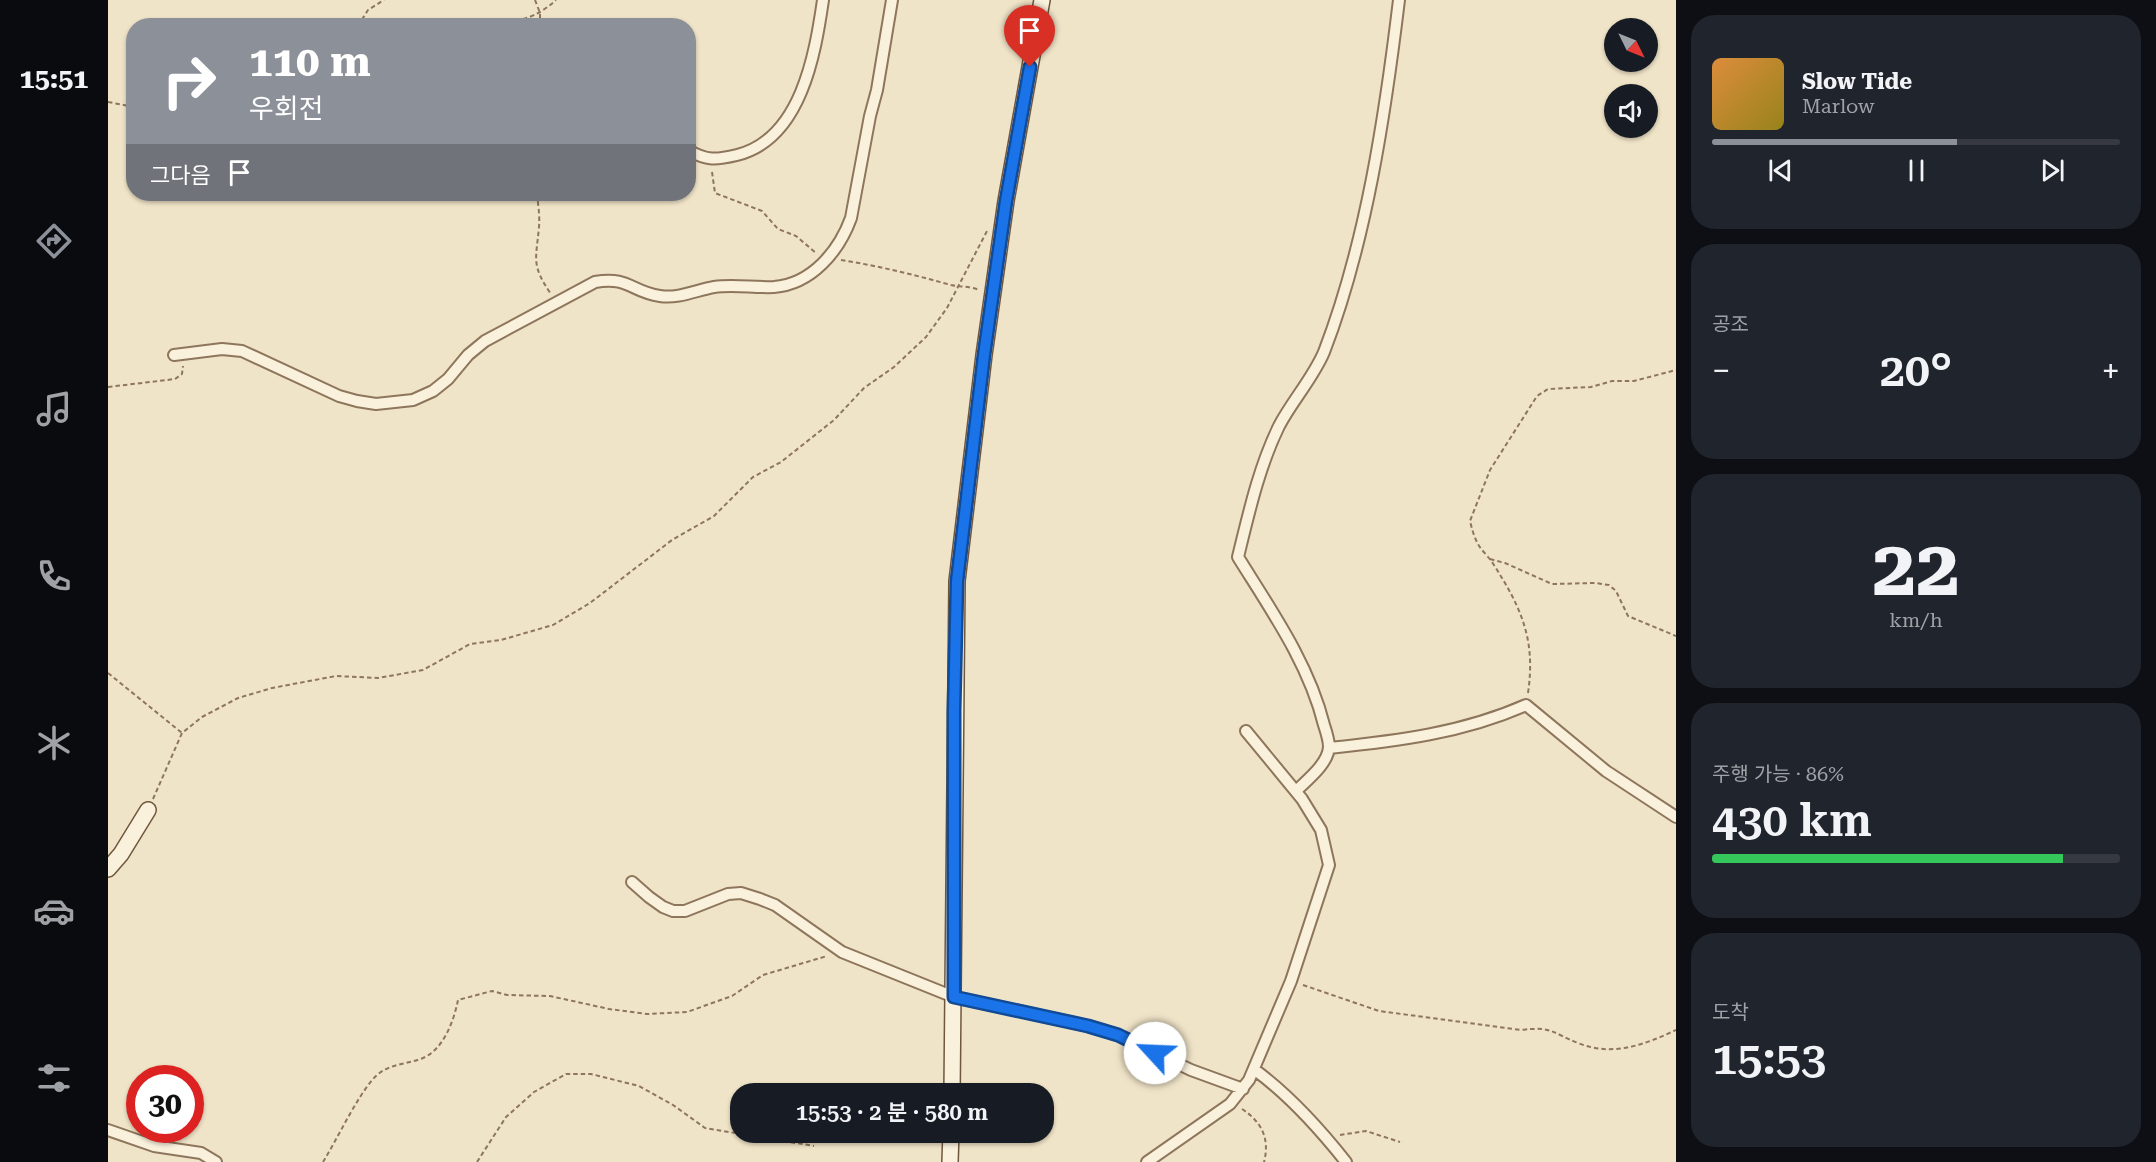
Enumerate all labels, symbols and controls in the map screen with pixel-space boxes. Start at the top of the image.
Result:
pin [1004,5,1055,67]
icon: arrive [1013,14,1046,47]
north arrow [1604,18,1658,72]
map controls [1604,18,1658,138]
text: 110 m [249,37,371,86]
icon: right [150,42,228,120]
text: 15:51 [20,63,88,95]
text: Slow Tide [1802,69,1912,94]
button: sound [1604,84,1658,138]
text: 우회전 [249,93,324,125]
text: Marlow [1802,94,1875,118]
icon: previous [1764,154,1797,187]
icon: pause [1900,154,1933,187]
icon: next [2036,154,2069,187]
icon: arrive [223,156,256,189]
text: 그다음 [150,163,211,188]
icon: directions [33,220,75,262]
text: 공조 [1712,312,1749,336]
text: 20° [1880,344,1952,397]
text: − [1712,351,1730,390]
text: + [2102,351,2120,390]
icon: music [33,388,75,430]
text: 22 [1872,523,1960,614]
icon: phone [33,555,75,597]
text: km/h [1889,608,1943,632]
icon: climate [33,722,75,764]
text: 주행 가능 · 86% [1712,762,1844,786]
text: 430 km [1712,794,1872,847]
icon: car [33,890,75,932]
text: 도착 [1712,1000,1749,1024]
position arrow [1123,1021,1187,1085]
text: 15:53 [1712,1032,1826,1085]
icon: filters [33,1057,75,1099]
speed limit sign: 30 [126,1065,204,1143]
text: 15:53 · 2 분 · 580 m [796,1100,988,1125]

